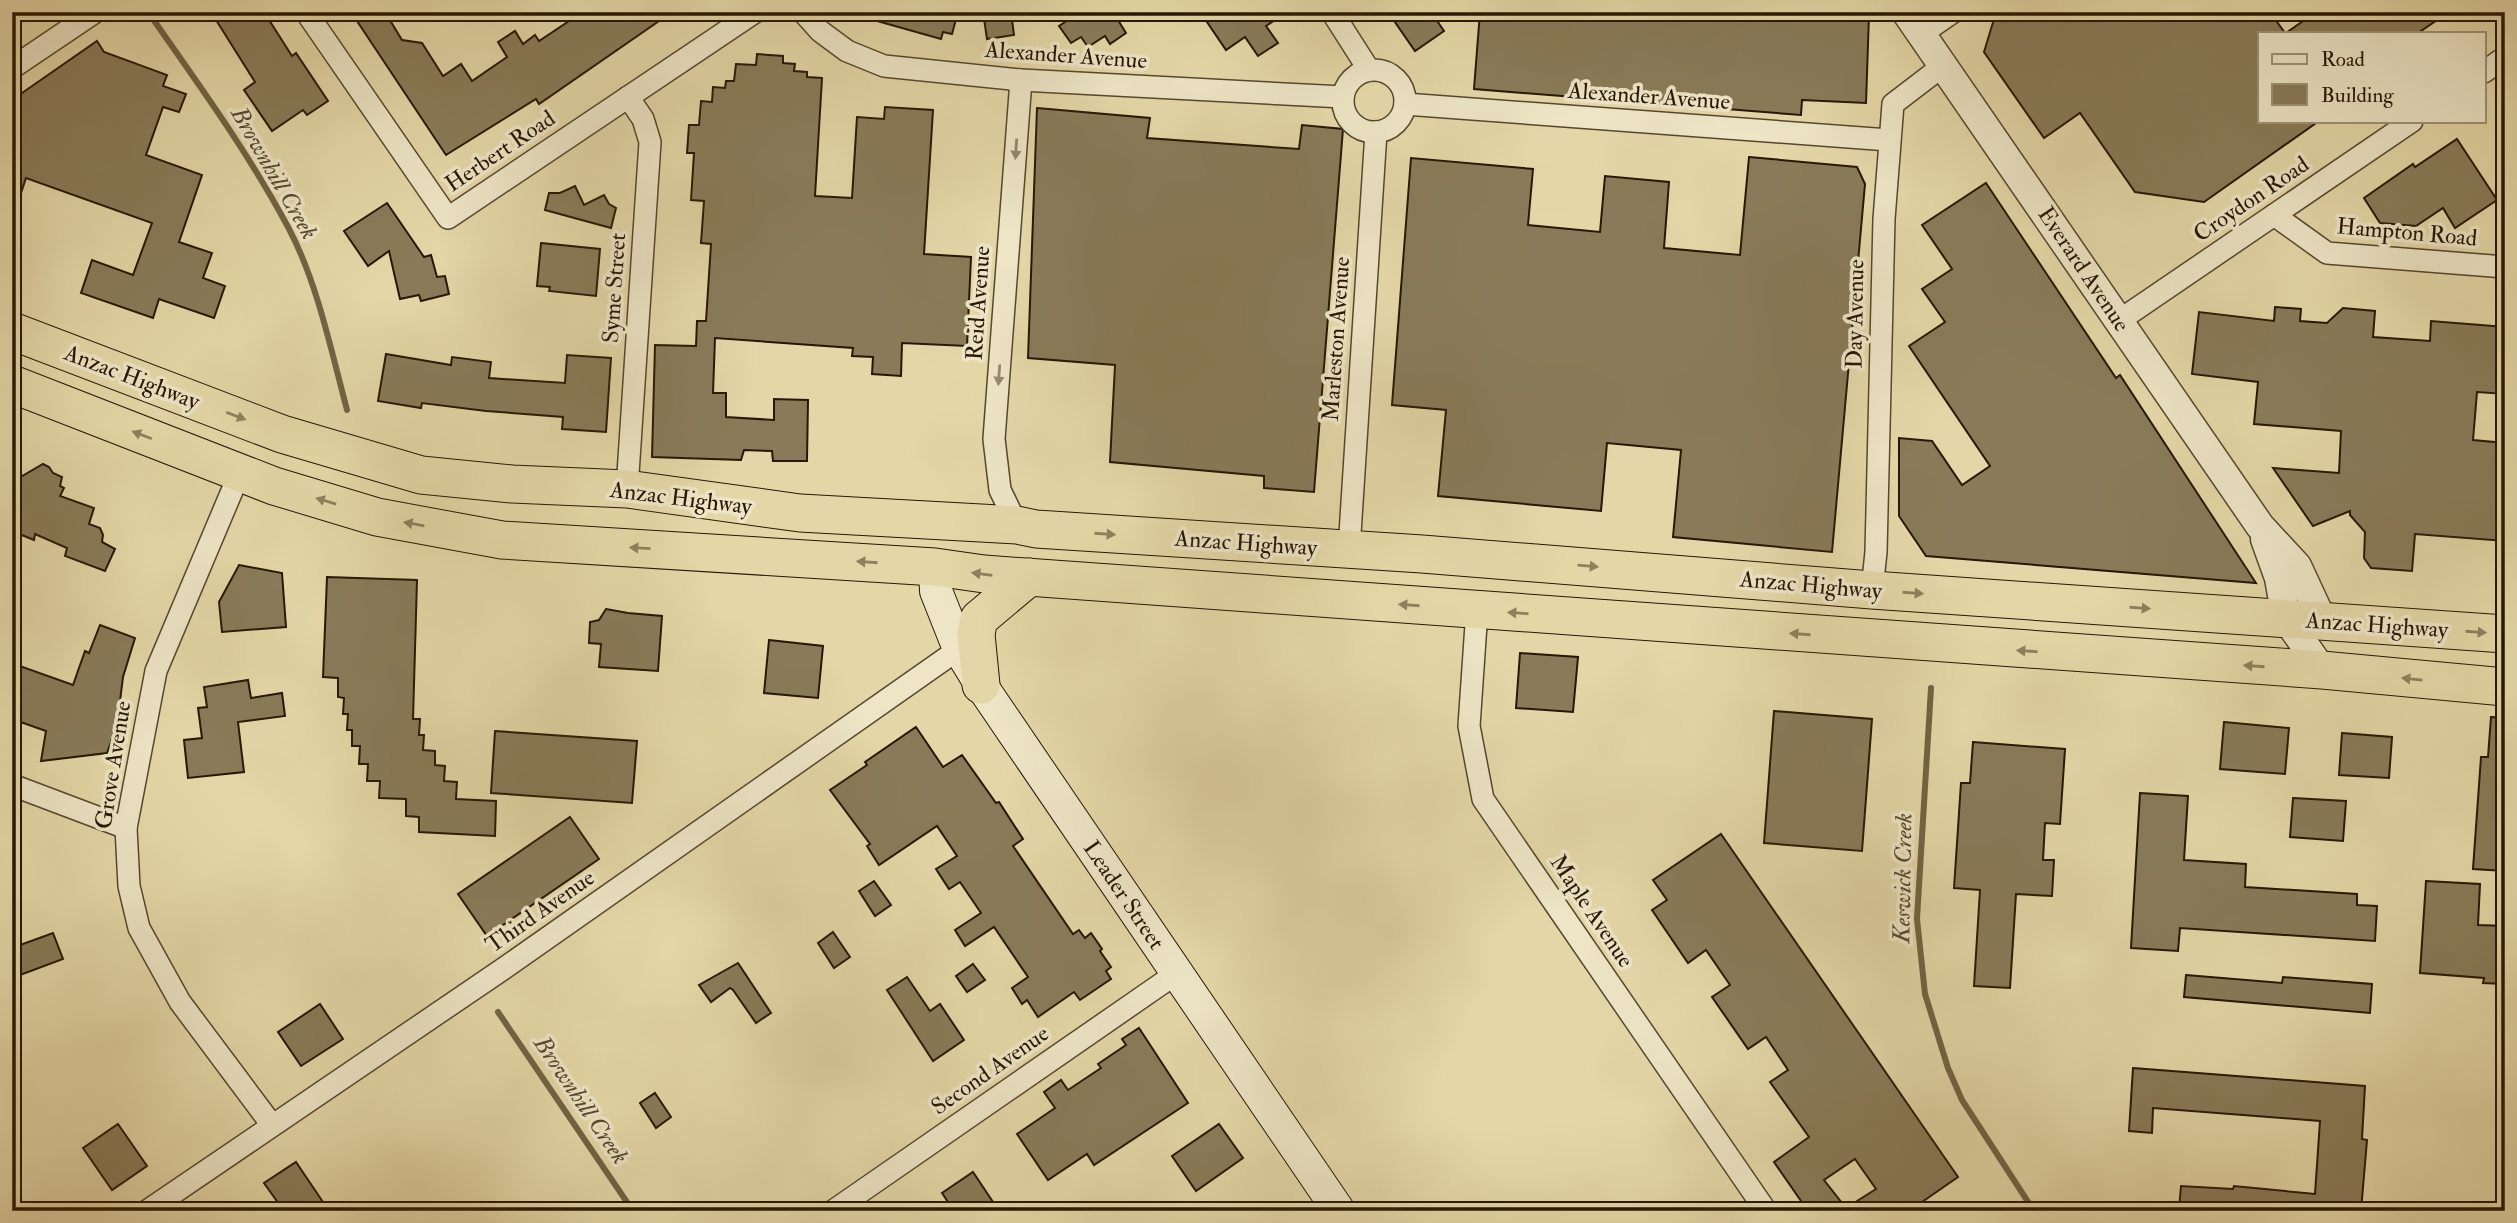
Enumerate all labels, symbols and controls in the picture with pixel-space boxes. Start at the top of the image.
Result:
legend [2258,32,2486,122]
street label: Alexander Avenue [983,35,1148,75]
text: Road [2321,46,2366,73]
street label: Alexander Avenue [1566,76,1731,116]
text: Building [2321,82,2394,109]
water label: Brownhill Creek [223,100,325,245]
street label: Herbert Road [439,104,561,198]
one-way arrow [1010,138,1021,160]
street label: Croydon Road [2188,150,2314,248]
street label: Everard Avenue [2032,201,2137,337]
street label: Hampton Road [2335,211,2478,254]
street label: Syme Street [596,232,632,344]
street label: Reid Avenue [960,244,996,361]
street label: Marleston Avenue [1316,255,1356,422]
street label: Day Avenue [1840,259,1870,369]
street label: Anzac Highway [59,338,205,416]
one-way arrow [993,365,1004,387]
one-way arrow [226,411,247,422]
one-way arrow [131,429,152,440]
street label: Anzac Highway [607,475,754,521]
one-way arrow [315,496,336,506]
one-way arrow [403,518,425,529]
street label: Anzac Highway [1173,523,1319,563]
one-way arrow [1094,528,1116,539]
one-way arrow [629,542,651,553]
one-way arrow [856,557,878,568]
one-way arrow [1578,561,1600,572]
street label: Anzac Highway [1738,564,1884,606]
one-way arrow [971,568,993,579]
one-way arrow [1902,588,1924,599]
one-way arrow [1398,599,1420,610]
one-way arrow [2129,603,2151,614]
street label: Anzac Highway [2304,605,2450,645]
one-way arrow [1507,607,1529,618]
one-way arrow [2466,627,2488,638]
one-way arrow [1789,628,1811,639]
one-way arrow [2016,645,2038,656]
one-way arrow [2243,660,2265,671]
one-way arrow [2401,674,2423,685]
street label: Grove Avenue [89,698,138,831]
water label: Keswick Creek [1886,812,1920,944]
street label: Leader Street [1077,835,1171,955]
street label: Maple Avenue [1543,849,1641,974]
street label: Third Avenue [480,863,600,959]
street label: Second Avenue [925,1019,1055,1121]
water label: Brownhill Creek [526,1029,635,1170]

